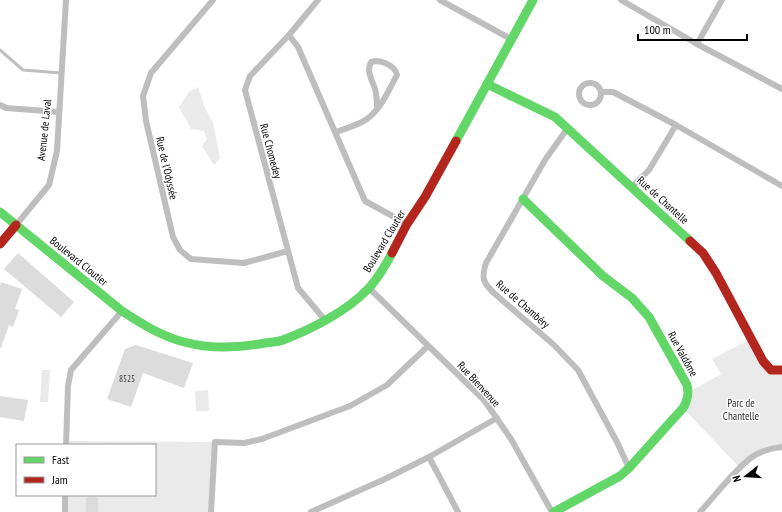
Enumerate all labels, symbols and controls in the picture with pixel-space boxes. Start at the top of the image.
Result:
scale bar [638,16,747,42]
text: 100 m [644,22,671,37]
street label: Avenue de Laval [34,98,54,161]
street label: Rue Chomedey [257,122,285,181]
street label: Rue de l'Odyssée [153,135,181,201]
street label: Rue de Chantelle [634,173,692,227]
street label: Boulevard Cloutier [360,207,408,275]
street label: Boulevard Cloutier [47,233,111,289]
street label: Rue de Chambéry [493,277,553,332]
street label: Rue Valdôme [665,329,701,379]
street label: Rue Bienvenue [455,358,504,410]
house number: 8525 [119,373,135,384]
park label: Parc de Chantelle [723,396,760,423]
legend [16,444,156,496]
text: Fast [52,452,70,467]
north arrow [726,456,766,496]
text: Jam [51,472,68,487]
text: N [729,474,744,484]

